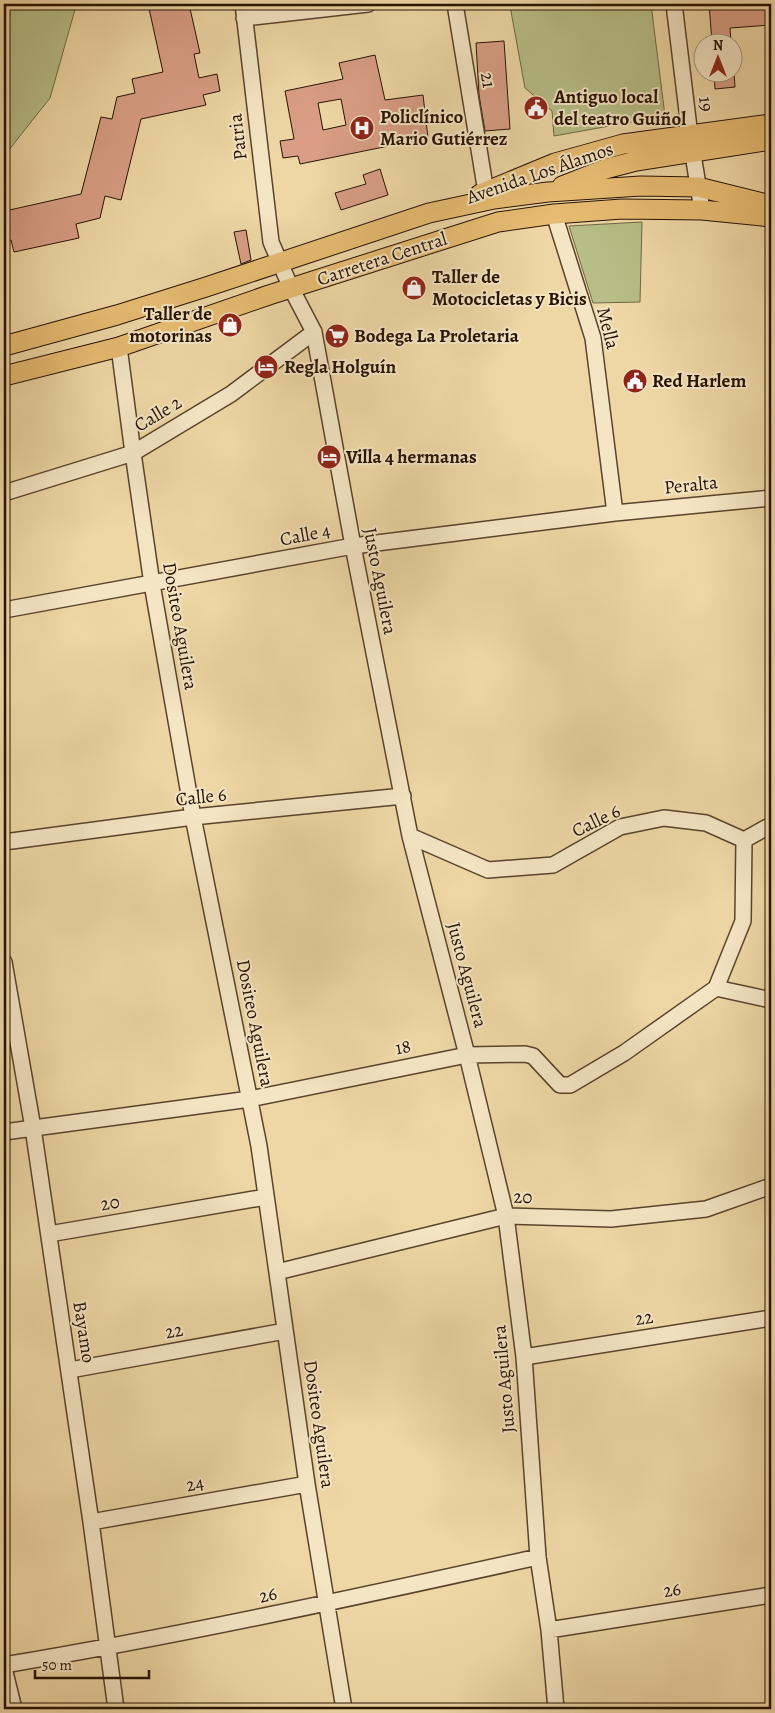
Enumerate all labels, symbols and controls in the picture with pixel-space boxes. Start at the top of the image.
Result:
north arrow [692,32,742,82]
text: N [713,36,723,55]
street label: 21 [474,70,502,90]
place label: Antiguo local del teatro Guiñol [553,84,686,132]
public building icon: Antiguo local del teatro Guiñol [523,95,549,121]
street label: 19 [692,95,720,113]
place label: Policlínico Mario Gutiérrez [380,104,508,152]
street label: Patria [222,112,254,162]
hospital icon: Policlínico Mario Gutiérrez [349,115,375,141]
street label: Avenida Los Álamos [462,136,617,211]
street label: Carretera Central [314,226,451,292]
place label: Taller de Motocicletas y Bicis [432,264,587,312]
shop icon: Taller de Motocicletas y Bicis [401,275,427,301]
place label: Taller de motorinas [129,301,212,349]
street label: Mella [590,304,626,352]
shop icon: Taller de motorinas [217,312,243,338]
supermarket icon: Bodega La Proletaria [324,323,350,349]
place label: Bodega La Proletaria [354,323,520,349]
hotel icon: Regla Holguín [253,354,279,380]
place label: Regla Holguín [284,354,397,380]
public building icon: Red Harlem [622,368,648,394]
place label: Red Harlem [652,368,746,394]
street label: Calle 2 [129,390,187,438]
hotel icon: Villa 4 hermanas [316,444,342,470]
place label: Villa 4 hermanas [345,444,477,470]
street label: Peralta [663,469,719,501]
street label: Calle 4 [278,517,333,553]
street label: Justo Aguilera [357,525,403,637]
street label: Dositeo Aguilera [156,560,204,692]
street label: Calle 6 [174,781,228,813]
street label: Calle 6 [567,798,625,844]
street label: Justo Aguilera [440,919,494,1031]
street label: Dositeo Aguilera [230,957,280,1089]
street label: 18 [393,1033,413,1061]
street label: 20 [513,1184,533,1210]
street label: 20 [99,1189,121,1217]
street label: Bayamo [66,1299,102,1365]
street label: 22 [633,1304,655,1332]
street label: 22 [163,1317,185,1345]
street label: Justo Aguilera [486,1324,522,1434]
street label: Dositeo Aguilera [297,1358,341,1490]
street label: 24 [184,1470,206,1498]
street label: 26 [661,1576,683,1604]
street label: 26 [257,1580,280,1610]
scale bar [35,1648,149,1680]
text: 50 m [42,1655,72,1675]

